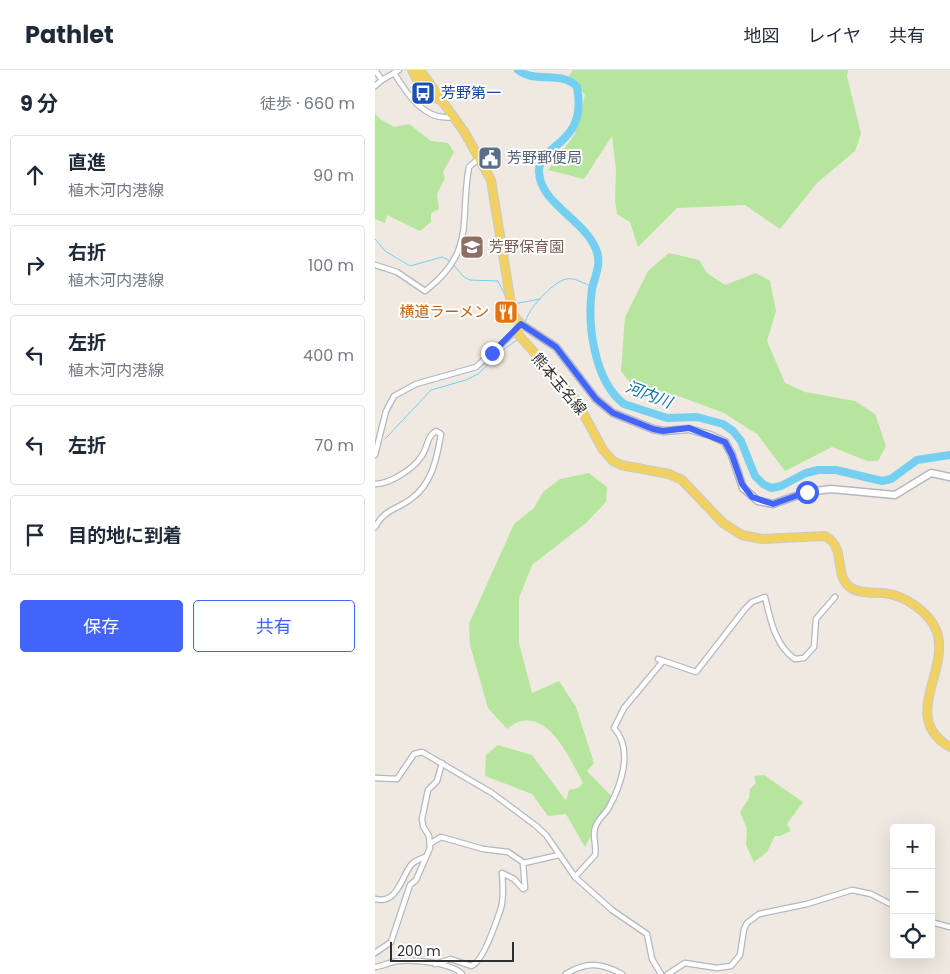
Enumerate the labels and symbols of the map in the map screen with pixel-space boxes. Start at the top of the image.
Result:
bus stop icon: 芳野第一 [410,80,436,106]
place label: 芳野第一 [441,82,501,103]
public building icon: 芳野郵便局 [477,145,503,171]
place label: 芳野郵便局 [507,147,582,168]
school or university icon: 芳野保育園 [459,234,485,260]
place label: 芳野保育園 [489,236,564,257]
restaurant icon: 横道ラーメン [493,299,519,325]
place label: 横道ラーメン [400,301,489,322]
route end [481,342,504,365]
street label: 熊本玉名線 [527,348,592,419]
water label: 河内川 [622,375,677,415]
route start [796,481,819,504]
scale bar [390,939,514,962]

